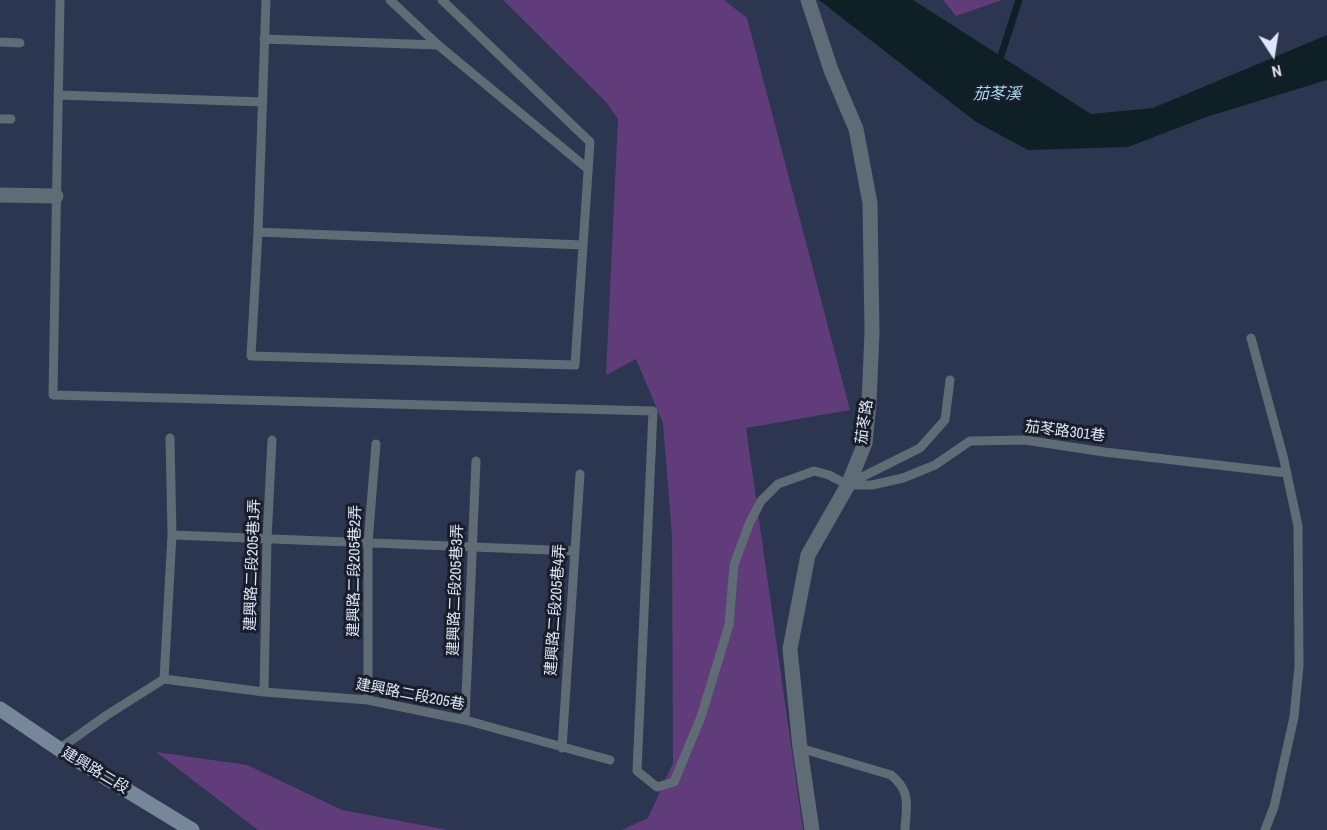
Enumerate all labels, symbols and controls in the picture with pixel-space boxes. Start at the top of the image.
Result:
north arrow [1243,24,1303,84]
text: N [1270,60,1284,83]
water label: 茄苳溪 [973,85,1021,105]
street label: 茄苳路 [853,398,877,446]
street label: 茄苳路301巷 [1024,418,1106,446]
street label: 建興路二段205巷1弄 [242,499,264,631]
street label: 建興路二段205巷2弄 [345,505,365,637]
street label: 建興路二段205巷3弄 [445,524,467,656]
street label: 建興路二段205巷4弄 [542,543,570,677]
street label: 建興路二段205巷 [354,676,466,714]
street label: 建興路二段 [58,744,132,798]

